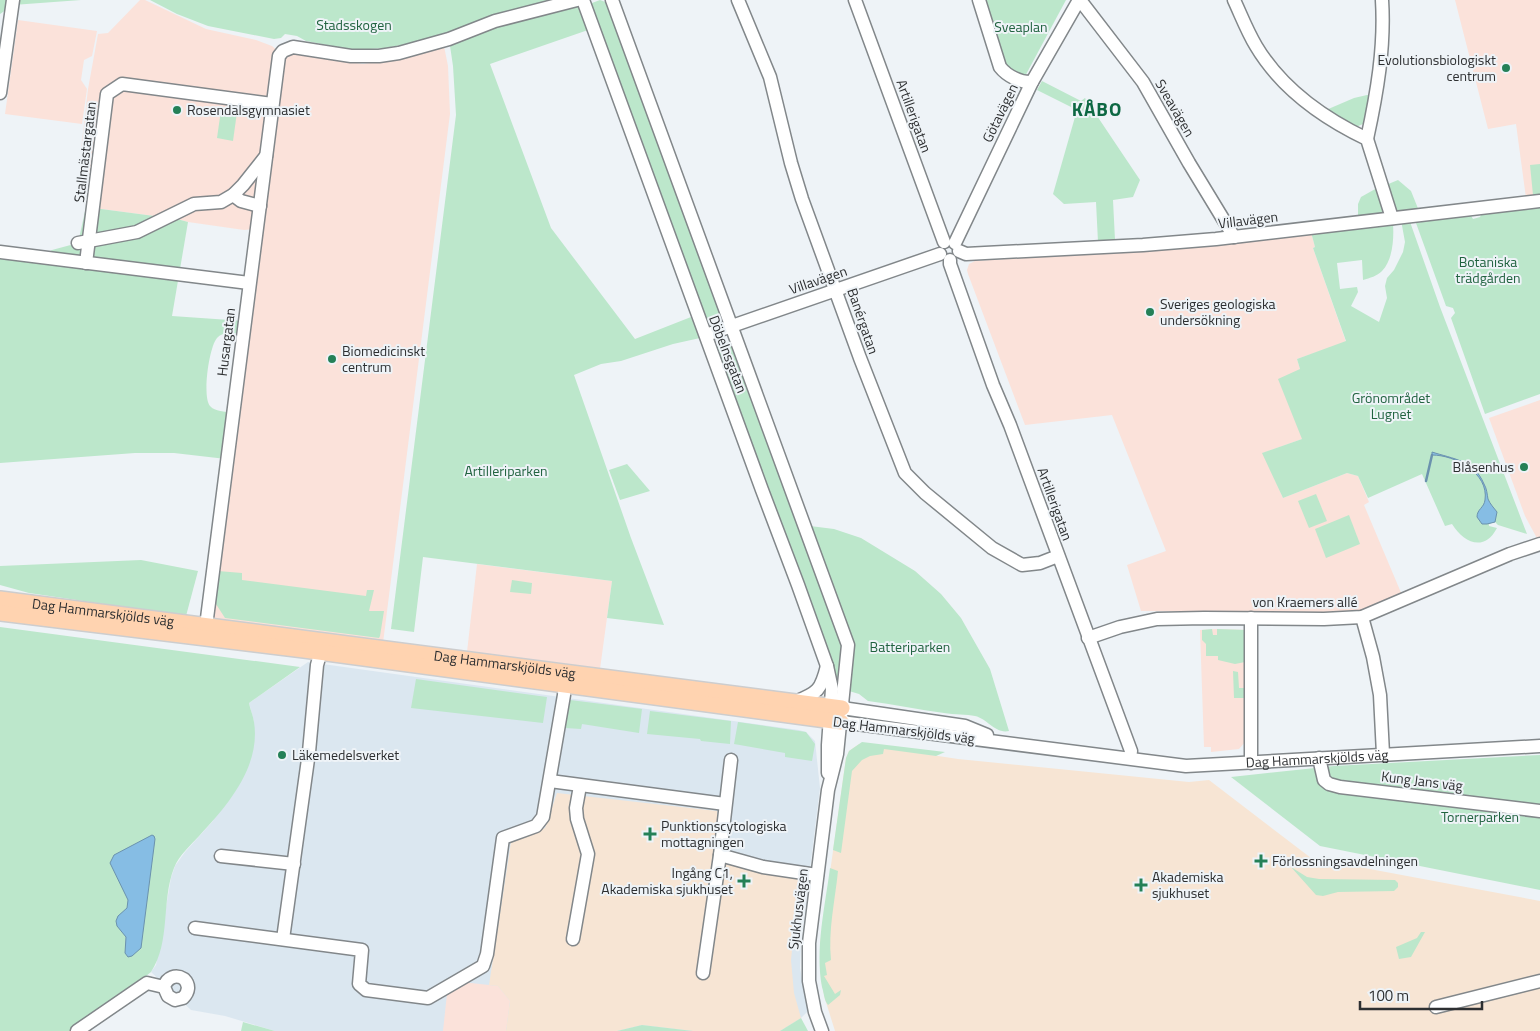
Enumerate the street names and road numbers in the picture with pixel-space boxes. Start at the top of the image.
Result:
street label: Sveavägen [1150,75,1200,140]
street label: Artillerigatan [892,76,937,155]
street label: Götavägen [976,80,1023,146]
street label: Stallmästargatan [68,100,101,204]
street label: Villavägen [1217,205,1279,234]
street label: Villavägen [786,260,850,299]
street label: Banérgatan [842,285,885,357]
street label: Husargatan [211,307,240,377]
street label: Döbelnsgatan [704,312,753,396]
street label: Artillerigatan [1033,464,1078,543]
street label: von Kraemers allé [1252,591,1358,612]
street label: Dag Hammarskjölds väg [31,592,175,631]
street label: Dag Hammarskjölds väg [433,644,577,683]
street label: Dag Hammarskjölds väg [832,710,976,749]
street label: Dag Hammarskjölds väg [1245,744,1389,773]
street label: Kung Jans väg [1380,765,1464,796]
street label: Sjukhusvägen [782,867,813,951]

